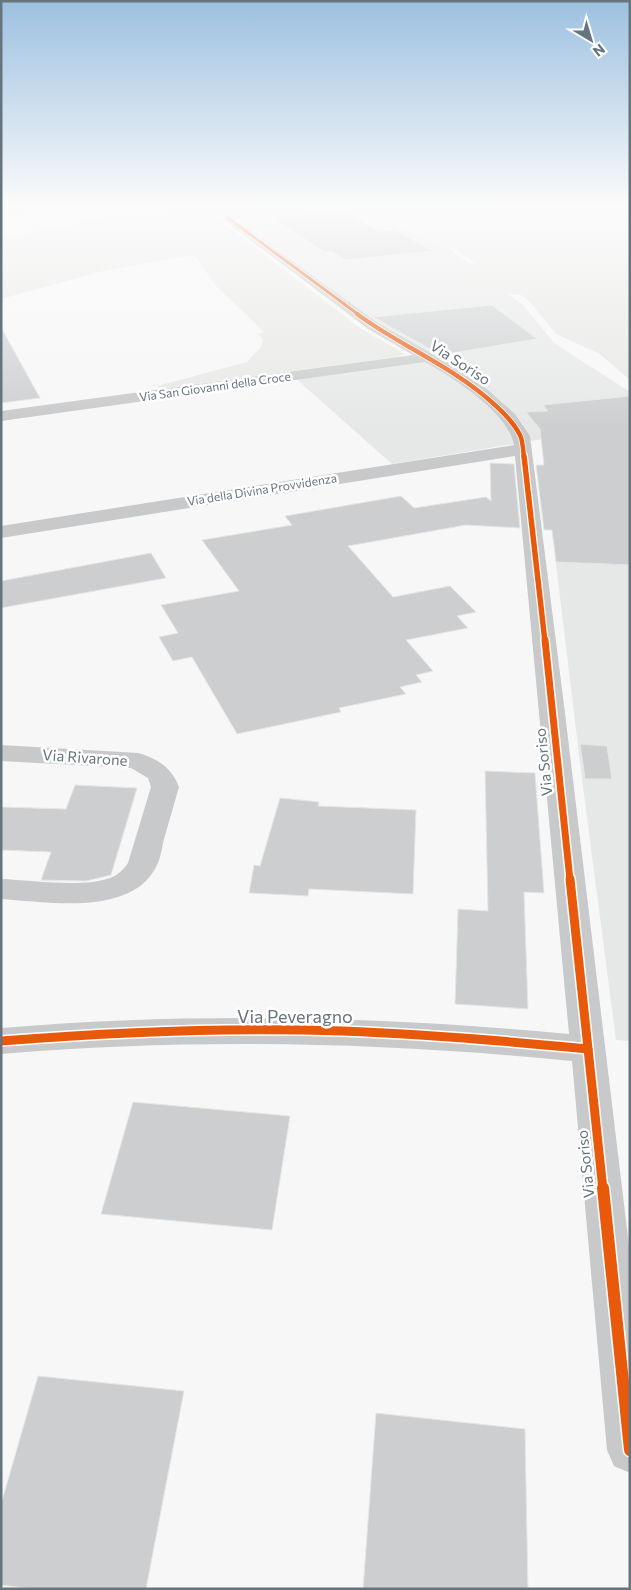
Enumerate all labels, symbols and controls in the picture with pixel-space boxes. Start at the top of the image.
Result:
north arrow [566,15,616,65]
text: N [590,41,609,61]
street label: Via Soriso [427,336,494,388]
street label: Via San Giovanni della Croce [138,368,292,404]
street label: Via della Divina Provvidenza [186,470,338,508]
street label: Via Soriso [530,727,556,797]
street label: Via Rivarone [42,745,128,769]
street label: Via Peveragno [237,1005,353,1027]
street label: Via Soriso [572,1129,598,1199]

